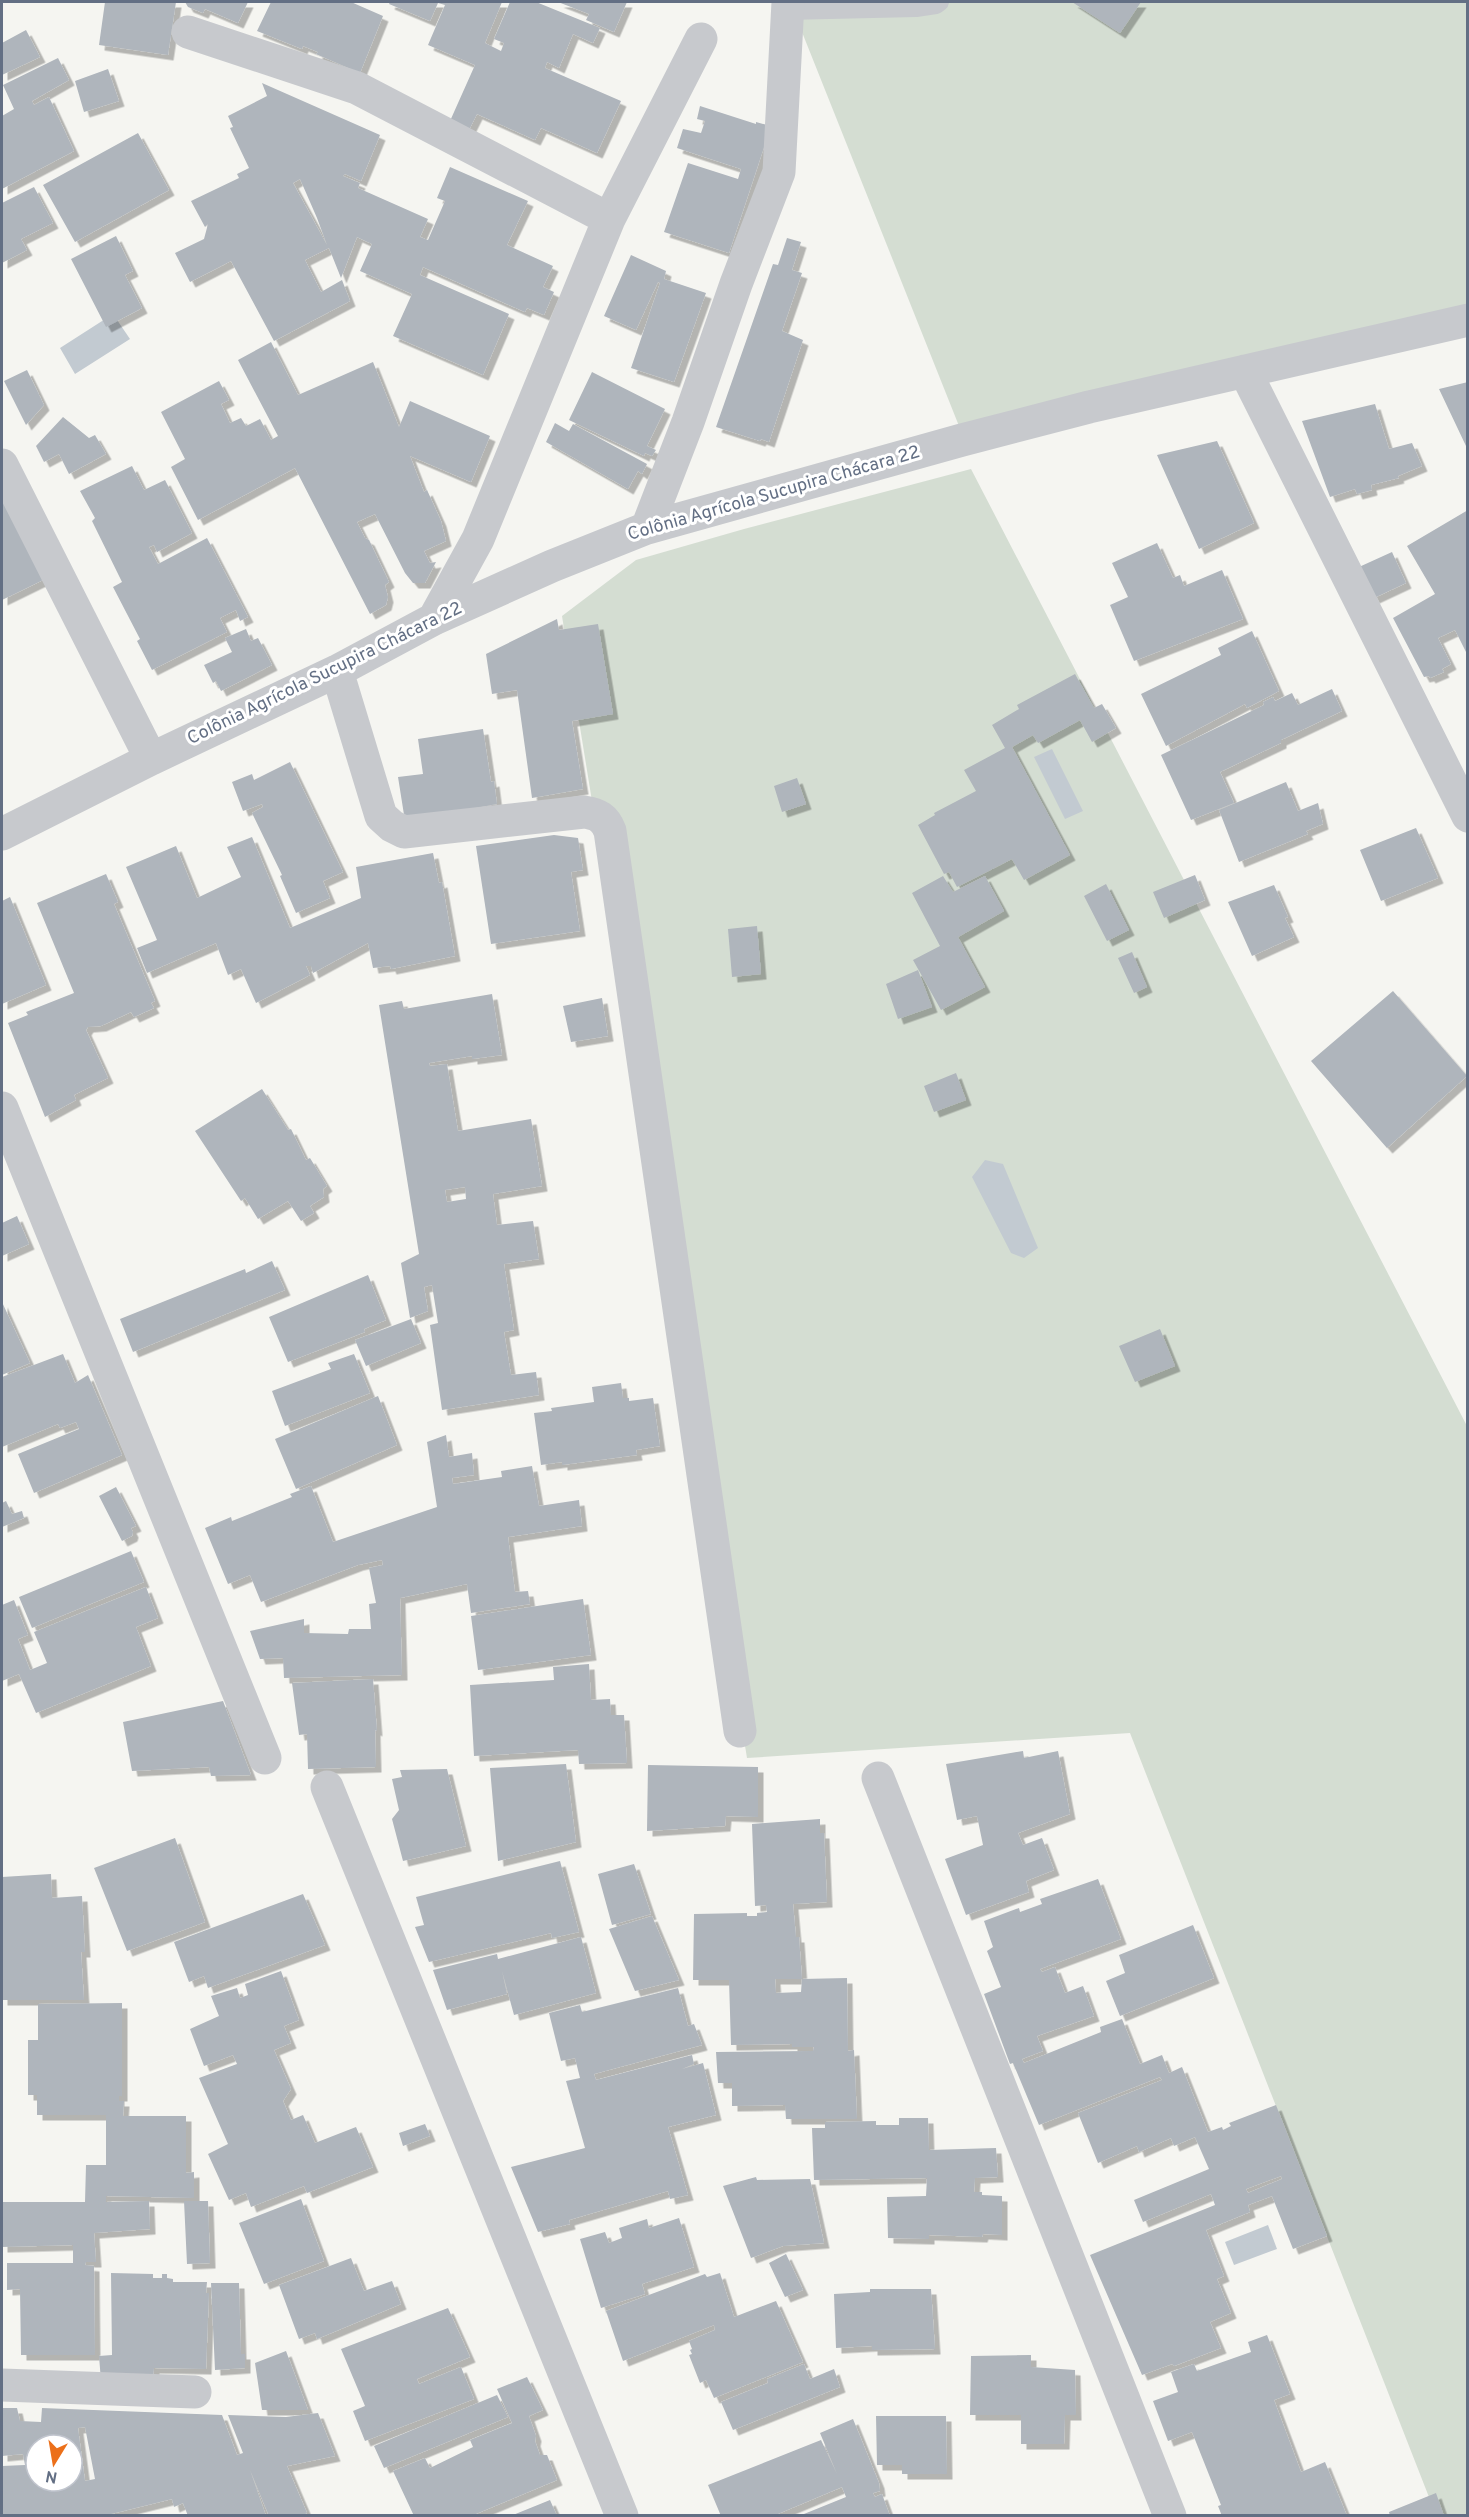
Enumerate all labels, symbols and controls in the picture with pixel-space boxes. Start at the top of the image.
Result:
street label: Colônia Agrícola Sucupira Chácara 22 [625,441,923,547]
street label: Colônia Agrícola Sucupira Chácara 22 [184,597,466,751]
north arrow [24,2433,84,2493]
text: N [44,2465,59,2487]

